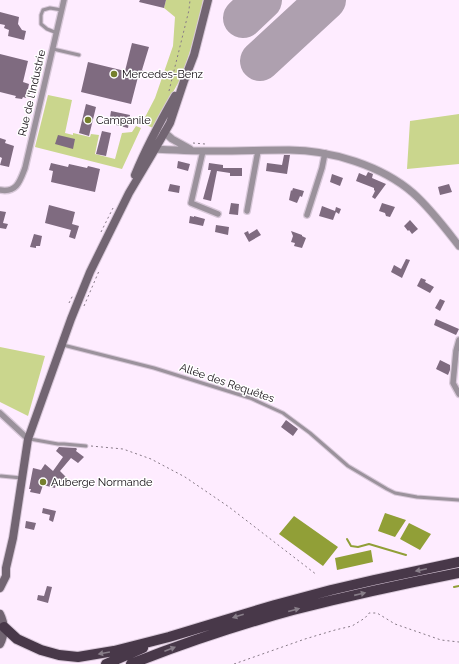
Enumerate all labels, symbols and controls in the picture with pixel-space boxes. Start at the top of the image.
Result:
street label: Rue de l'Industrie [16,48,48,137]
place label: Mercedes-Benz [122,68,204,81]
marker: Mercedes-Benz [109,69,119,79]
place label: Campanile [96,114,151,127]
marker: Campanile [83,115,93,125]
street label: Allée des Requêtes [178,361,276,405]
place label: Auberge Normande [51,476,153,489]
marker: Auberge Normande [38,477,48,487]
one-way arrow [415,567,427,573]
one-way arrow [354,591,366,597]
one-way arrow [288,607,300,613]
one-way arrow [232,613,244,619]
one-way arrow [164,646,176,652]
one-way arrow [98,650,110,656]

